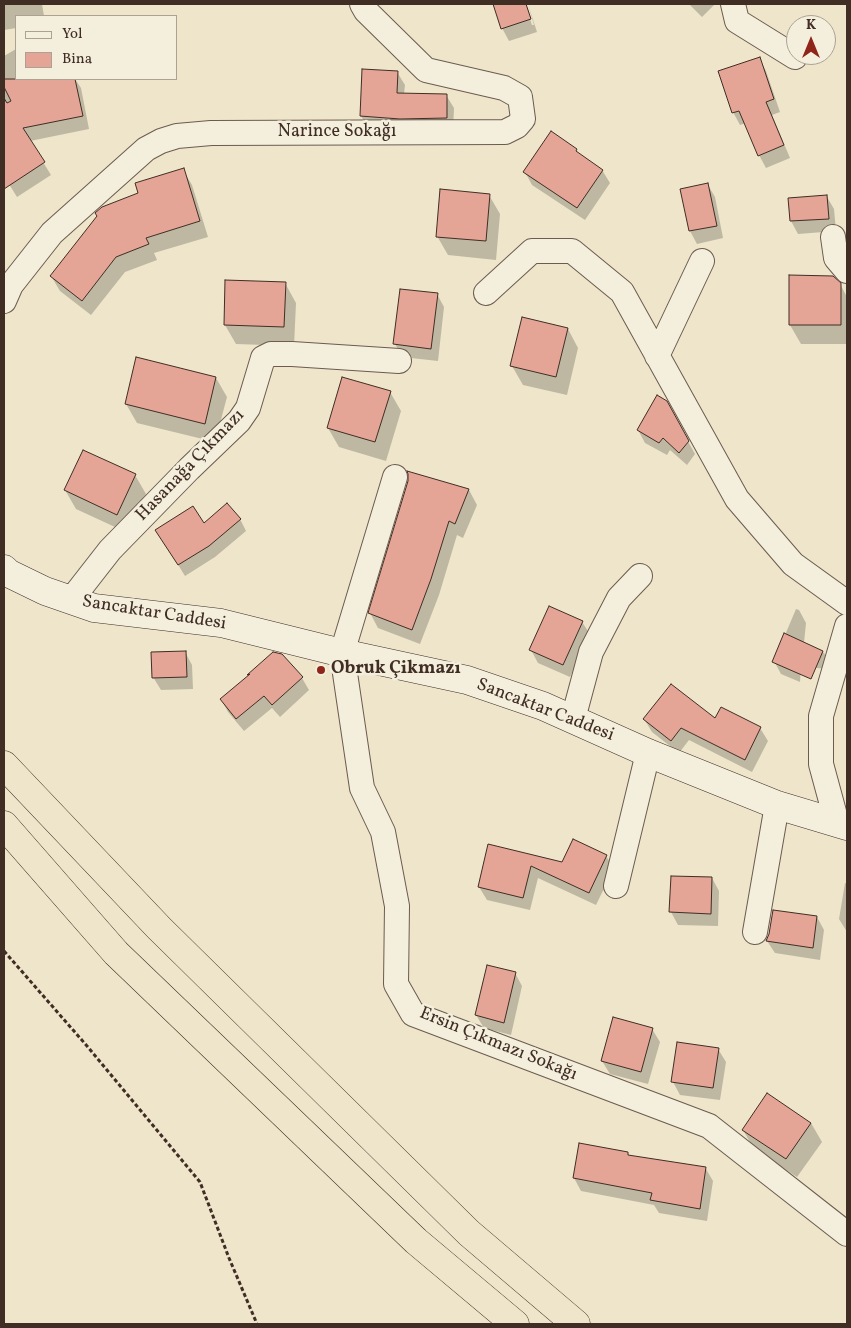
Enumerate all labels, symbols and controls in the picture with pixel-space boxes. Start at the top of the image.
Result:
legend [15,15,178,80]
north arrow [786,15,836,65]
text: K [806,16,816,35]
text: Yol [62,24,82,45]
text: Bina [62,49,92,70]
street label: Narince Sokağı [278,122,396,144]
street label: Hasanağa Çıkmazı [132,406,250,526]
street label: Sancaktar Caddesi [80,592,228,636]
place label: Obruk Çikmazı [331,659,461,681]
marker: Obruk Çikmazı [315,664,327,676]
street label: Sancaktar Caddesi [473,675,617,747]
street label: Ersin Çıkmazı Sokağı [416,1003,580,1087]

